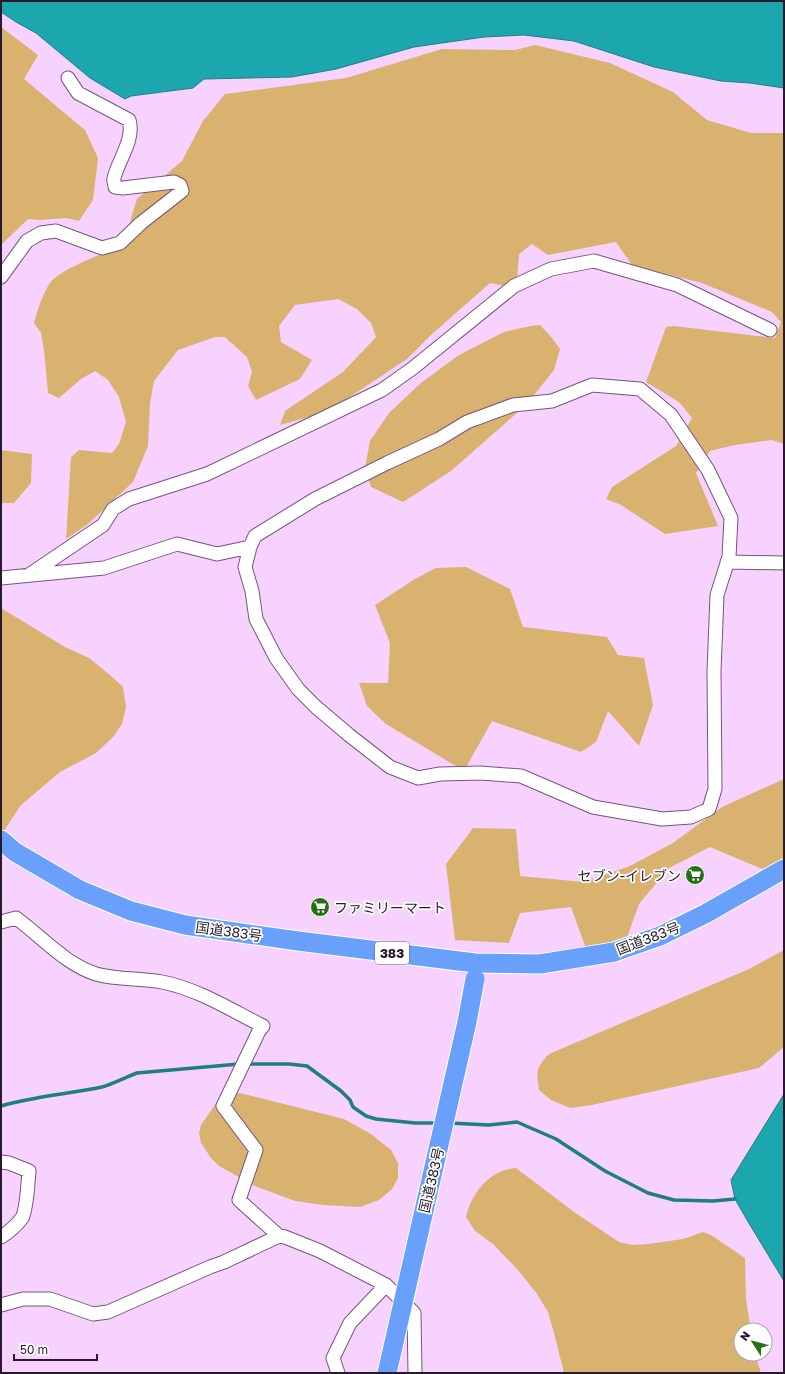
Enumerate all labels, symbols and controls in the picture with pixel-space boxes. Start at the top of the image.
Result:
supermarket icon: セブン-イレブン [684,864,706,886]
place label: セブン-イレブン [578,867,681,884]
supermarket icon: ファミリーマート [309,896,331,918]
place label: ファミリーマート [334,899,446,916]
street label: 国道383号 [195,918,263,944]
street label: 国道383号 [614,918,682,958]
road number: 383 [375,942,409,964]
street label: 国道383号 [415,1145,447,1215]
north arrow [733,1322,773,1362]
text: N [737,1329,752,1343]
scale bar [14,1336,97,1362]
text: 50 m [20,1342,48,1357]

